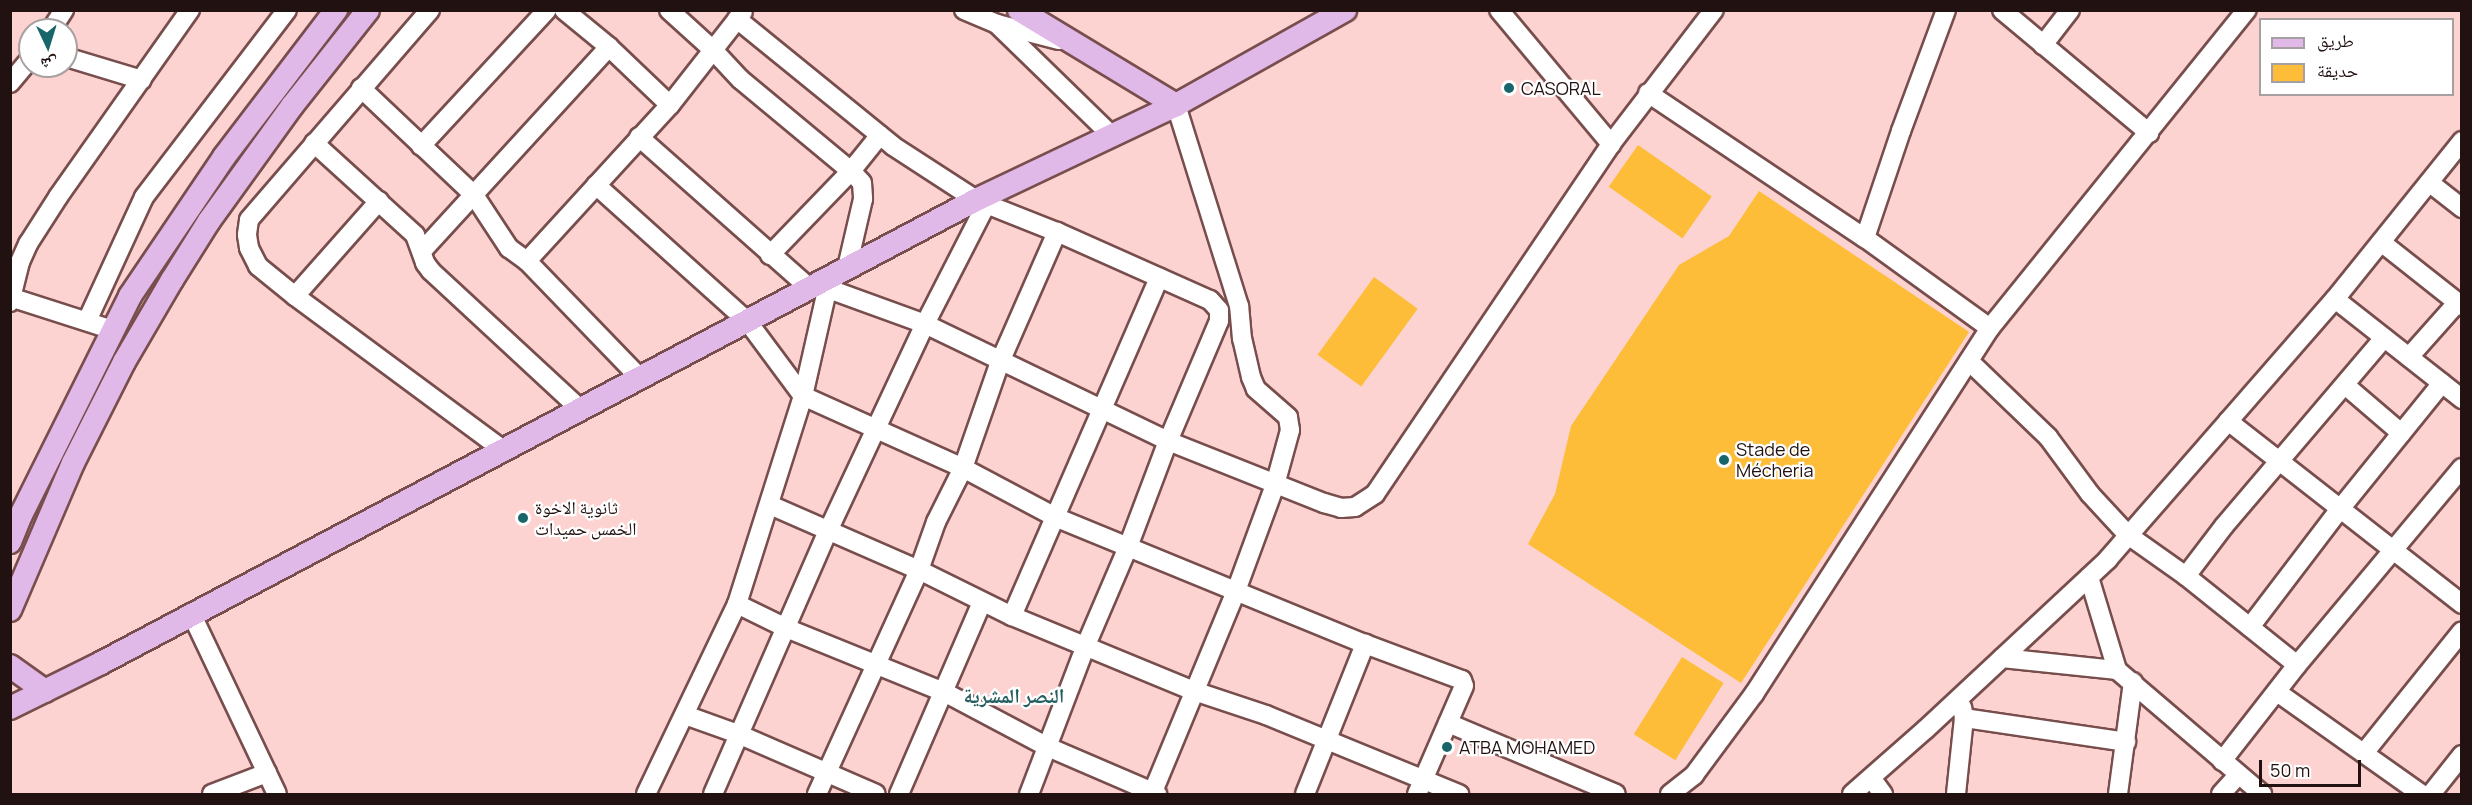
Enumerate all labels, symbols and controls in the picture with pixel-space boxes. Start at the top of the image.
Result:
north arrow [18,18,78,78]
legend [2259,18,2454,96]
text: طريق [2317,28,2354,52]
text: ش [40,52,58,76]
text: حديقة [2317,58,2358,82]
place label: CASORAL [1521,77,1601,99]
marker: CASORAL [1502,81,1516,95]
place label: Stade de Mécheria [1736,439,1814,482]
marker: Stade de Mécheria [1717,453,1731,467]
place label: ثانوية الاخوة الخمس حميدات [535,497,637,540]
marker: ثانوية الاخوة الخمس حميدات [516,511,530,525]
district label: النصر المشرية [964,683,1064,707]
place label: ATBA MOHAMED [1459,736,1595,758]
marker: ATBA MOHAMED [1440,740,1454,754]
scale bar [2262,748,2364,786]
text: 50 m [2270,758,2310,782]

